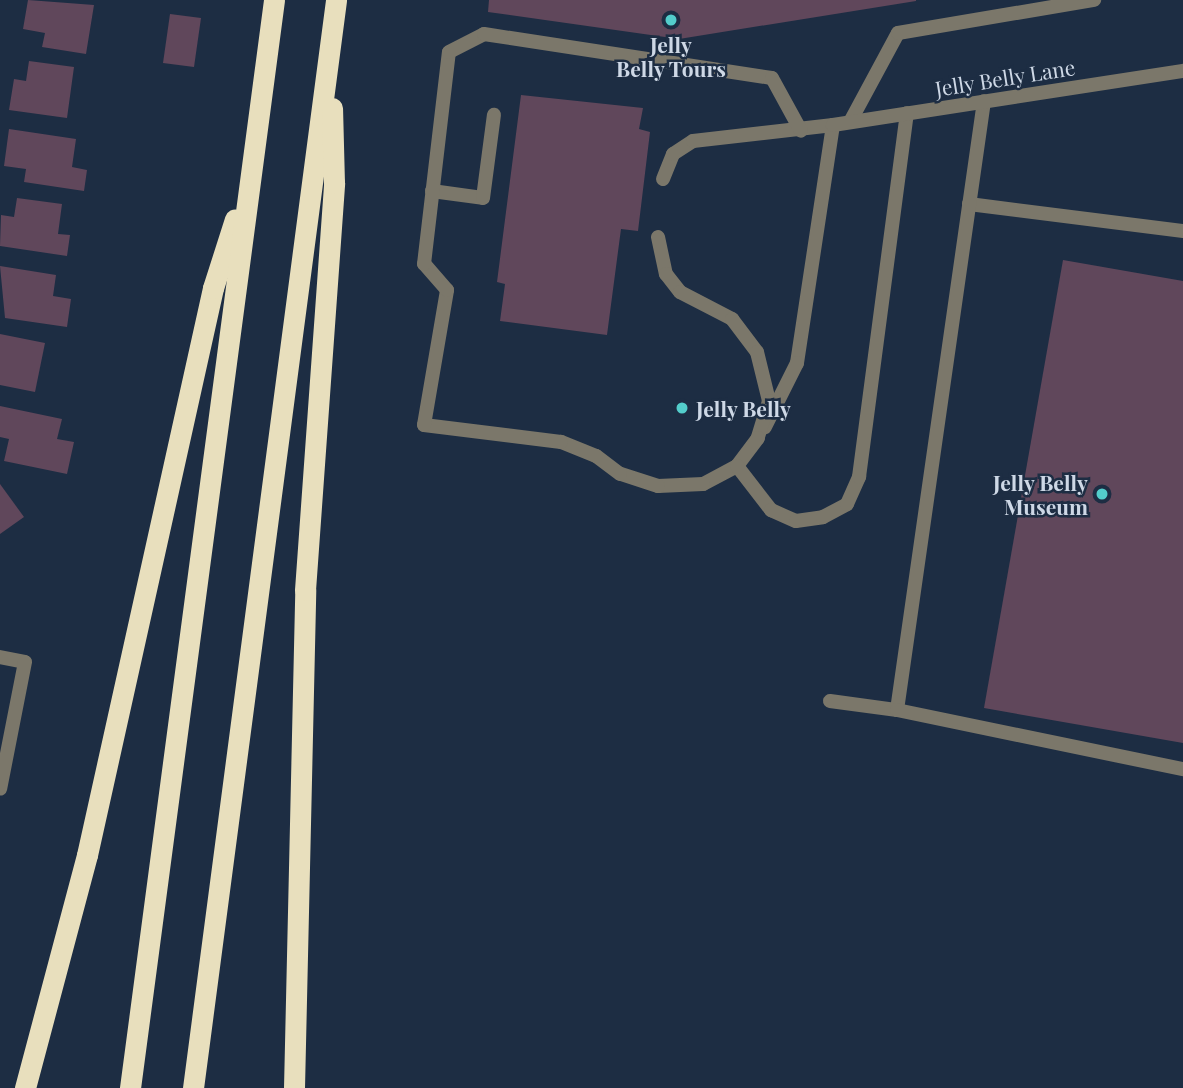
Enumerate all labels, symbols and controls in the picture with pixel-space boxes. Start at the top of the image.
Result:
marker: Jelly Belly Tours [663,12,679,28]
place label: Jelly Belly Tours [616,31,726,81]
street label: Jelly Belly Lane [933,53,1077,101]
place label: Jelly Belly [696,395,792,421]
marker: Jelly Belly [674,400,690,416]
place label: Jelly Belly Museum [992,469,1088,519]
marker: Jelly Belly Museum [1094,486,1110,502]

